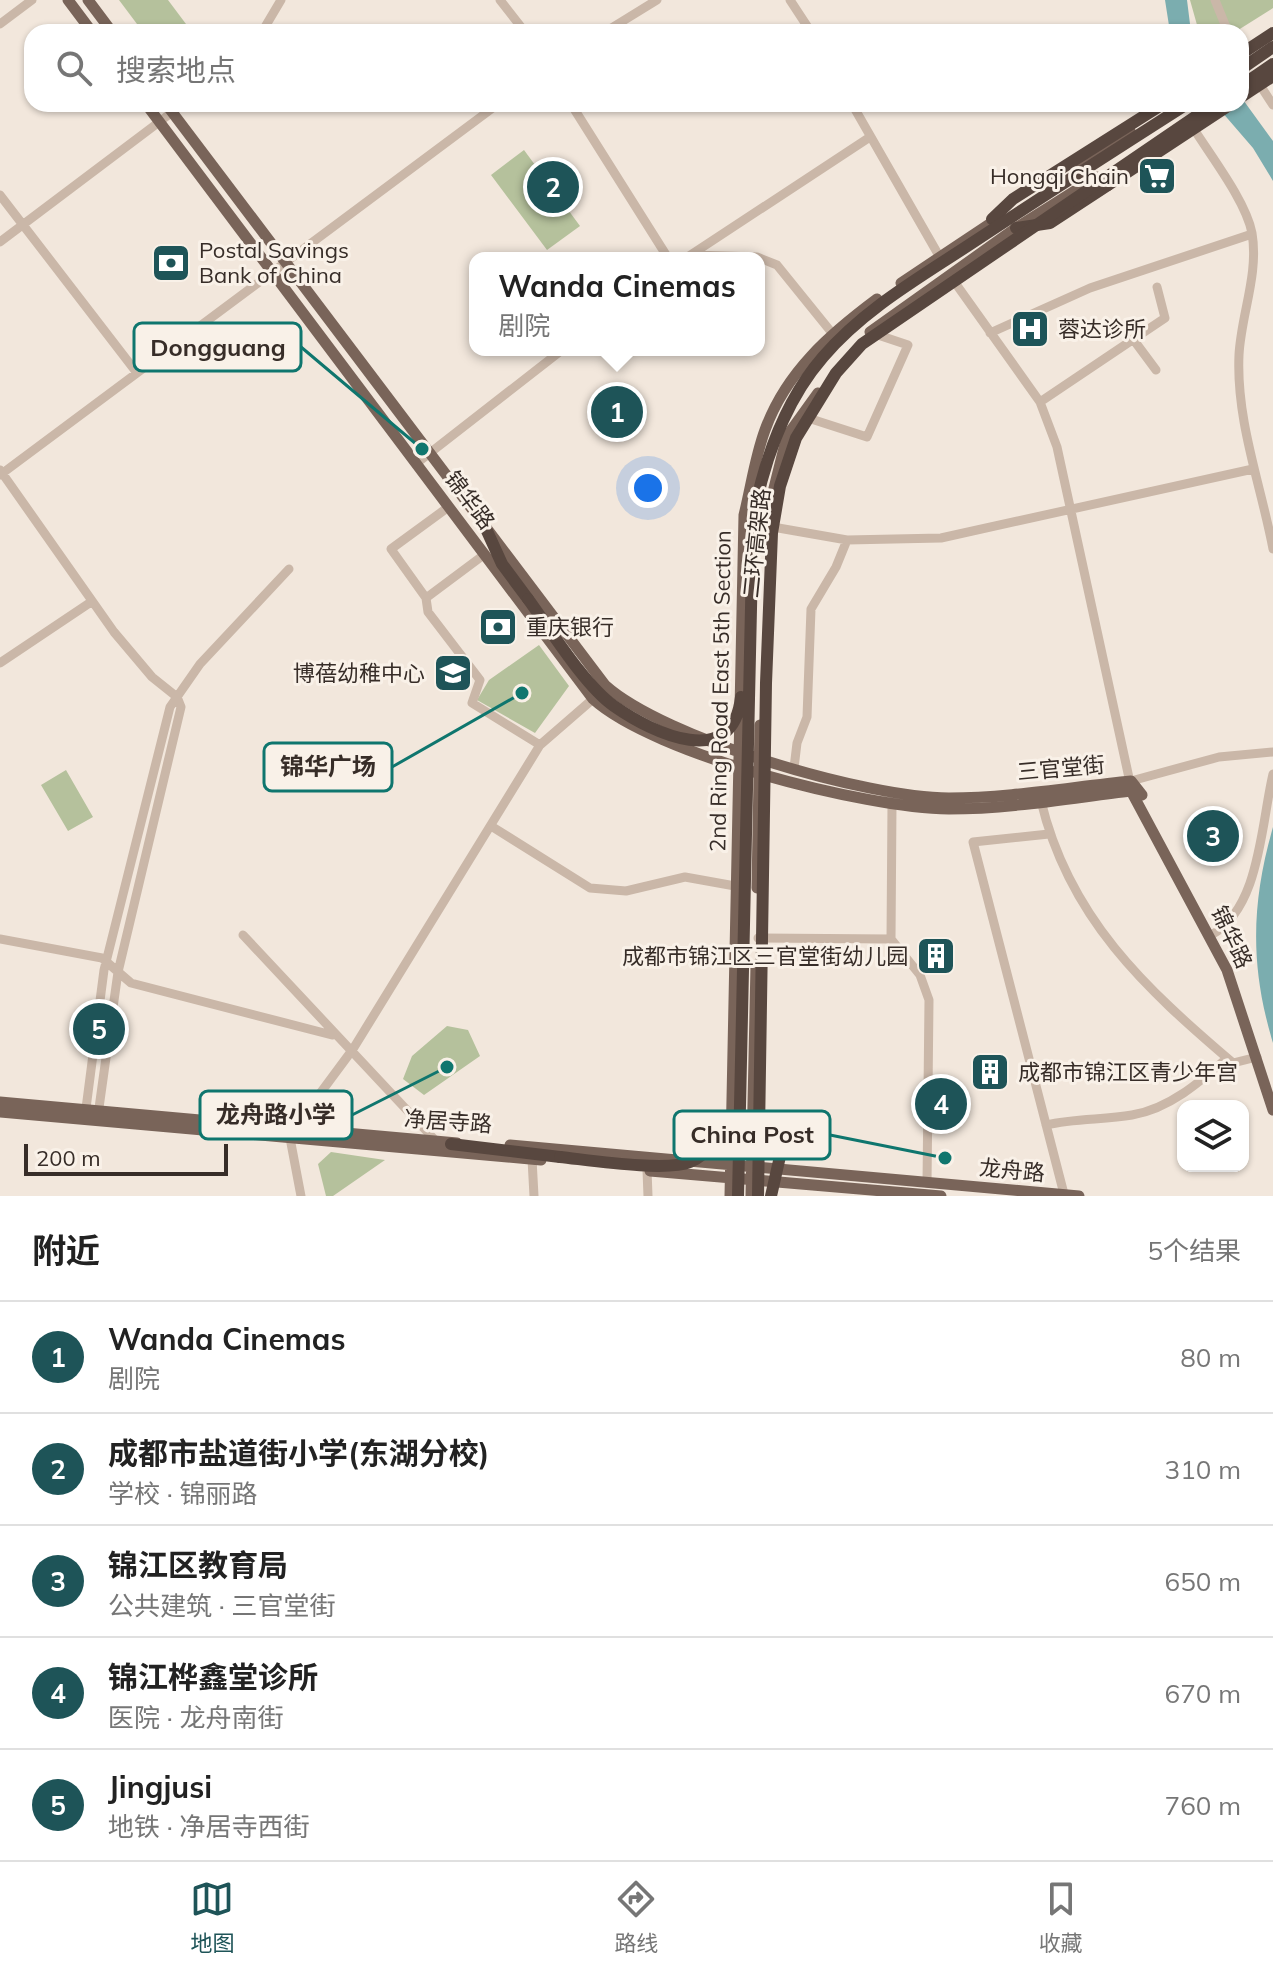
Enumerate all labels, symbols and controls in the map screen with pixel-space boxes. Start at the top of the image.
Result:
search box [24,24,1249,112]
icon: search [52,46,96,90]
text: 搜索地点 [116,51,236,89]
supermarket icon: Hongqi Chain [1136,155,1178,197]
pin: 2 [527,157,579,217]
place label: Hongqi Chain [990,162,1129,190]
place label: Postal Savings Bank of China [199,236,349,289]
bank icon: Postal Savings Bank of China [150,242,192,284]
popup [469,252,765,356]
text: Wanda Cinemas [498,267,736,305]
hospital icon: 蓉达诊所 [1009,308,1051,350]
text: 剧院 [498,309,550,342]
place label: 蓉达诊所 [1058,315,1146,343]
callout: Dongguang [134,323,301,371]
text: Dongguang [150,332,286,362]
pin: 1 [591,382,643,442]
street label: 锦华路 [439,465,501,535]
your location [628,468,668,508]
street label: 二环高架路 [736,487,776,599]
street label: 2nd Ring Road East 5th Section [703,530,737,852]
bank icon: 重庆银行 [477,606,519,648]
place label: 重庆银行 [526,613,614,641]
school or university icon: 博蓓幼稚中心 [432,652,474,694]
place label: 博蓓幼稚中心 [293,659,425,687]
callout: 锦华广场 [264,743,392,791]
street label: 三官堂街 [1016,750,1106,786]
text: 锦华广场 [280,751,376,781]
pin: 3 [1187,806,1239,866]
street label: 锦华路 [1205,901,1259,973]
building icon: 成都市锦江区三官堂街幼儿园 [915,935,957,977]
place label: 成都市锦江区三官堂街幼儿园 [622,942,908,970]
pin: 5 [73,999,125,1059]
building icon: 成都市锦江区青少年宫 [969,1051,1011,1093]
place label: 成都市锦江区青少年宫 [1018,1058,1238,1086]
pin: 4 [915,1074,967,1134]
callout: 龙舟路小学 [200,1091,352,1139]
text: 龙舟路小学 [216,1099,336,1129]
map controls [1177,1100,1249,1172]
button: layers [1177,1100,1249,1172]
street label: 净居寺路 [403,1104,493,1138]
callout: China Post [674,1111,830,1159]
text: China Post [690,1119,814,1149]
scale bar [24,1140,228,1176]
text: 200 m [36,1144,101,1172]
street label: 龙舟路 [978,1153,1046,1187]
text: 附近 [32,1229,100,1272]
text: 5个结果 [1147,1234,1241,1267]
text: Wanda Cinemas [108,1320,345,1358]
text: 1 [50,1341,66,1374]
text: 80 m [1180,1341,1241,1374]
text: 剧院 [108,1362,160,1395]
text: 成都市盐道街小学(东湖分校) [108,1434,489,1472]
text: 2 [50,1453,66,1486]
text: 310 m [1165,1453,1241,1486]
text: 学校 · 锦丽路 [108,1477,258,1510]
text: 锦江区教育局 [108,1546,288,1584]
text: 3 [50,1565,66,1598]
text: 650 m [1165,1565,1241,1598]
text: 公共建筑 · 三官堂街 [108,1589,336,1622]
text: 锦江桦鑫堂诊所 [108,1658,318,1696]
text: 4 [50,1677,66,1710]
text: 670 m [1165,1677,1241,1710]
text: 医院 · 龙舟南街 [108,1701,284,1734]
text: Jingjusi [108,1768,212,1806]
text: 5 [50,1789,66,1822]
text: 760 m [1165,1789,1241,1822]
text: 地铁 · 净居寺西街 [108,1810,310,1843]
tab: 地图 [190,1877,234,1957]
tab: 路线 [614,1877,659,1957]
tab: 收藏 [1039,1877,1083,1957]

